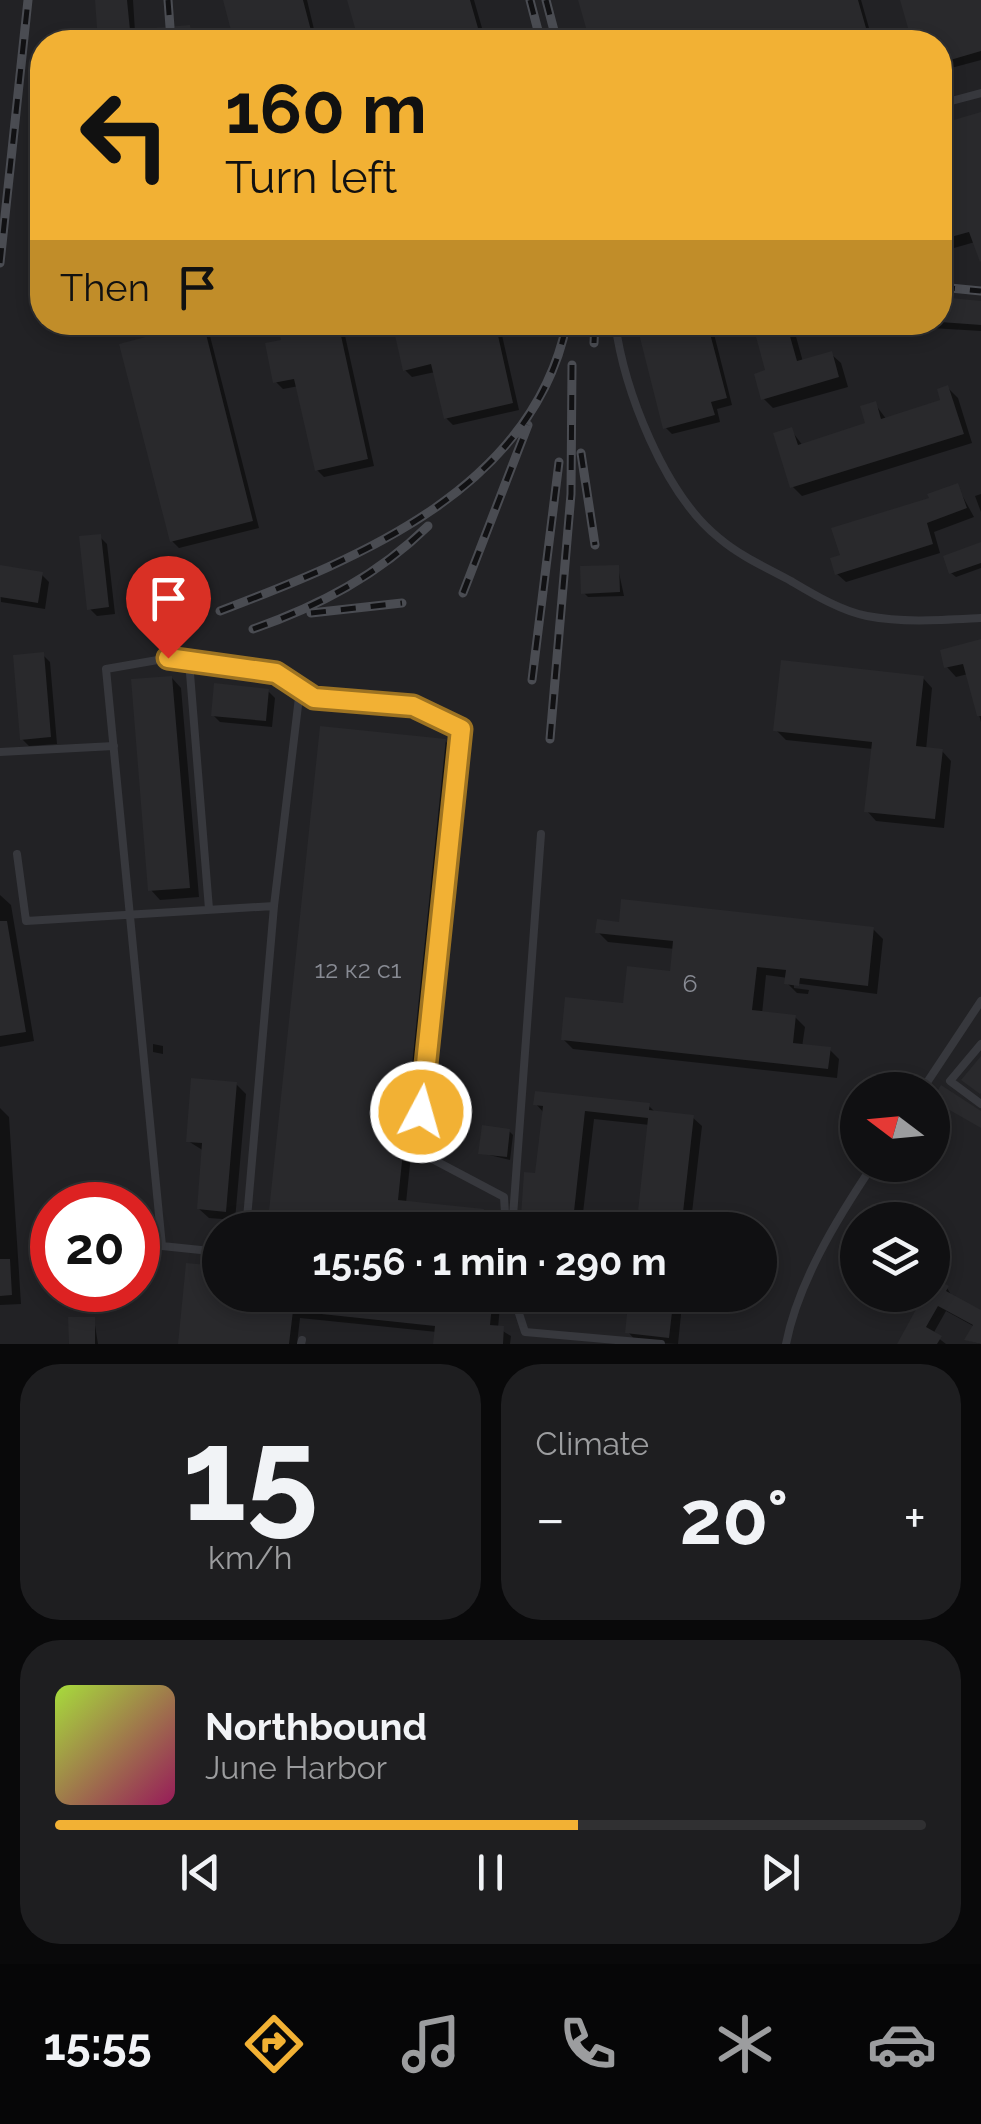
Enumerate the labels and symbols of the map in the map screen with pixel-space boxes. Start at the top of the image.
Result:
pin [126,556,211,659]
house number: 12 к2 с1 [315,954,402,984]
house number: 6 [682,968,698,998]
position arrow [369,1060,473,1164]
north arrow [840,1072,950,1182]
speed limit sign: 20 [30,1182,160,1312]

